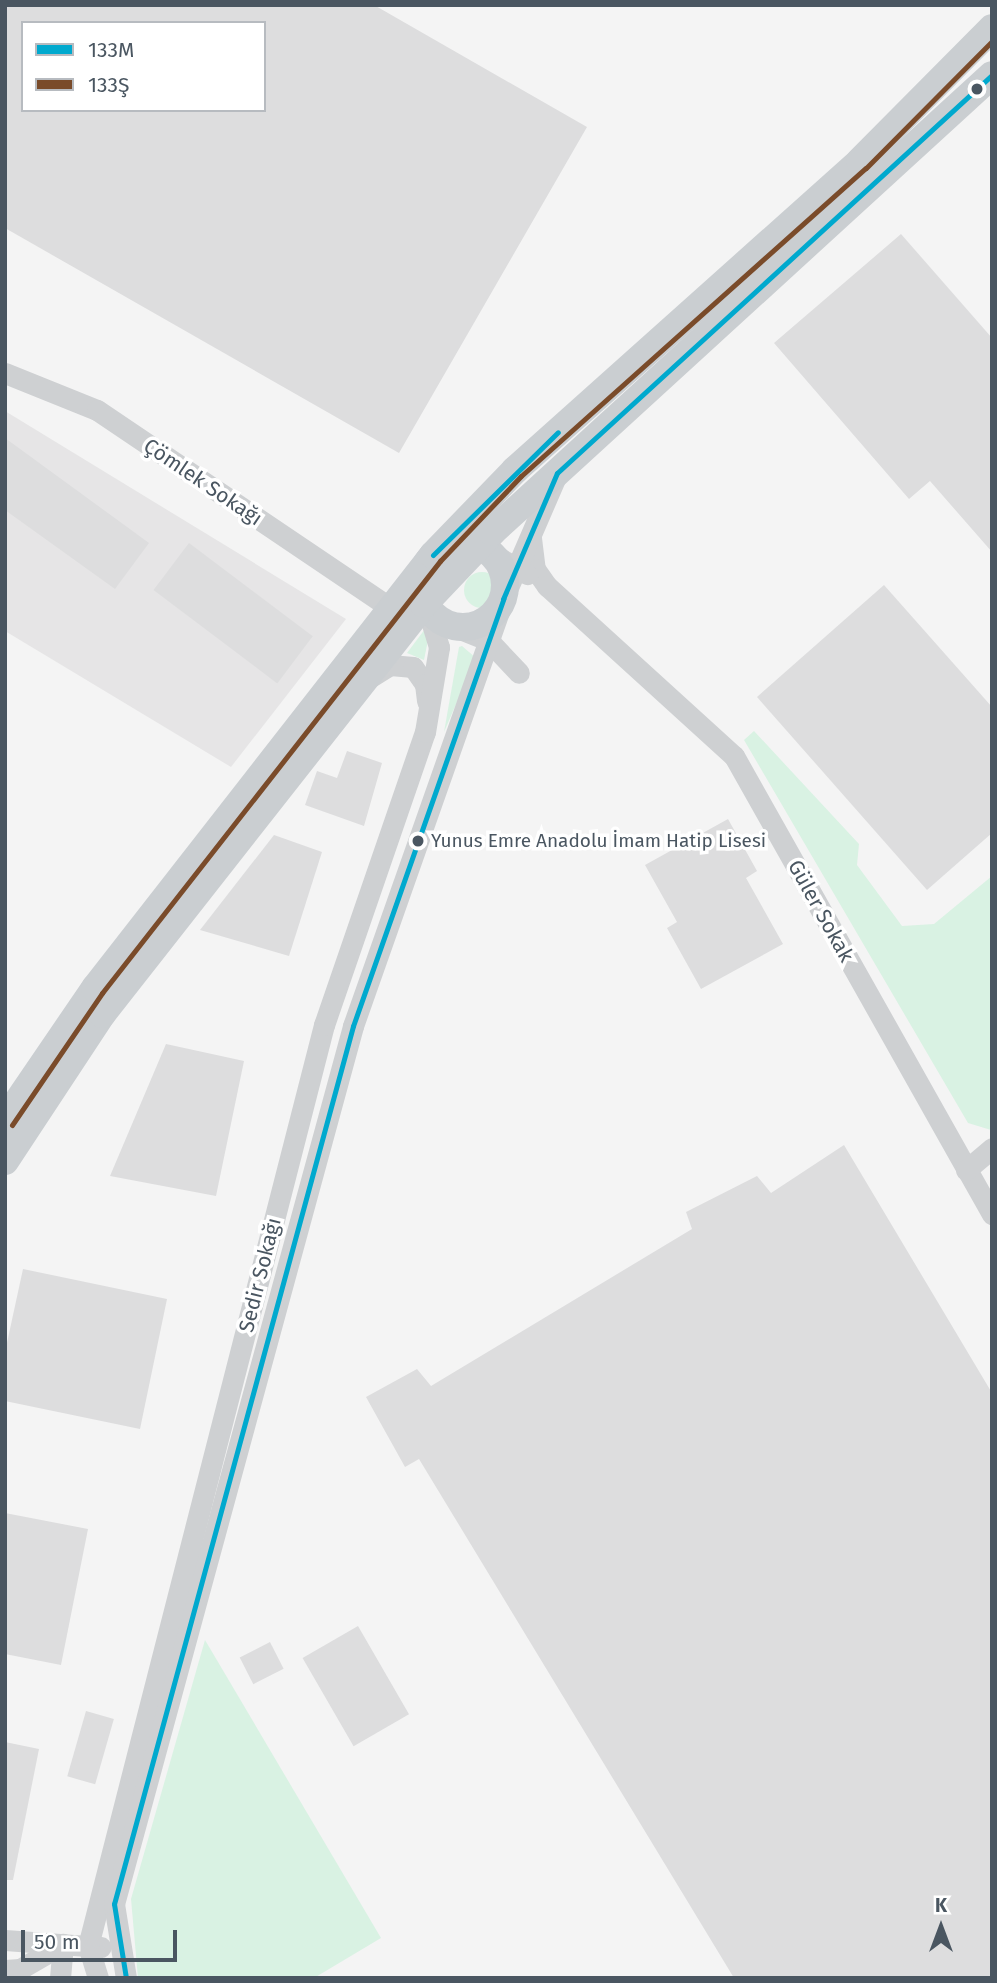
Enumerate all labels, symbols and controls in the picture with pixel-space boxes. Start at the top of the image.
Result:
legend [21,21,266,112]
text: 133M [88,37,134,63]
text: 133Ş [88,72,130,98]
unlabelled marker [970,82,984,96]
street label: Çömlek Sokağı [139,433,267,531]
place label: Yunus Emre Anadolu İmam Hatip Lisesi [431,830,766,852]
marker: Yunus Emre Anadolu İmam Hatip Lisesi [411,834,425,848]
street label: Güler Sokak [783,855,859,967]
street label: Sedir Sokağı [234,1215,286,1335]
north arrow [906,1892,976,1962]
text: K [935,1894,947,1917]
scale bar [24,1916,180,1960]
text: 50 m [34,1929,80,1955]

